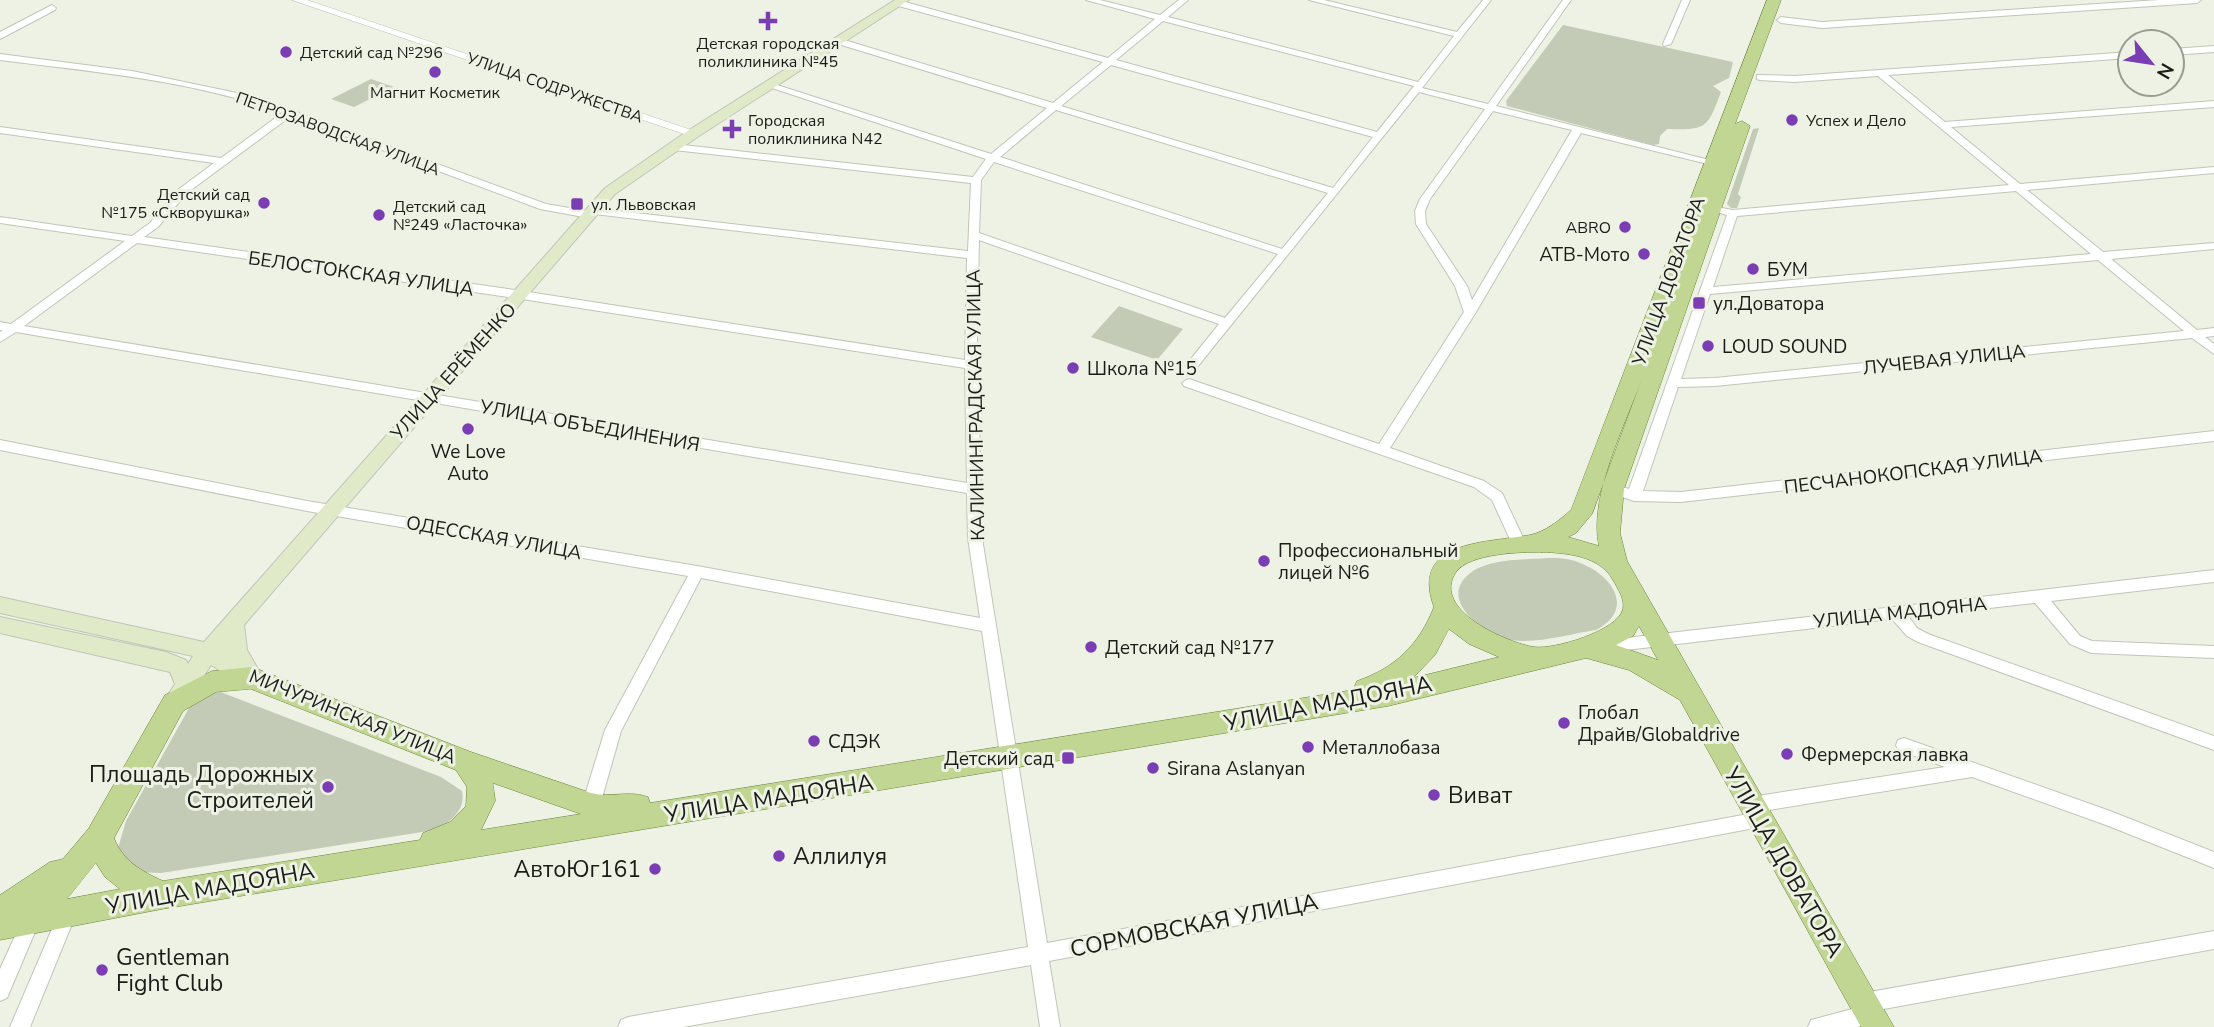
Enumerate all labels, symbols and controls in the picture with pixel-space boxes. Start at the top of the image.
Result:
marker: Детская городская поликлиника №45 [758,11,778,31]
north arrow [2116,28,2186,98]
place label: Детская городская поликлиника №45 [697,33,839,73]
place label: Детский сад №296 [300,42,443,64]
marker: Детский сад №296 [278,44,294,60]
street label: УЛИЦА СОДРУЖЕСТВА [463,47,646,129]
text: N [2150,58,2180,84]
marker: Магнит Косметик [427,64,443,80]
place label: Магнит Косметик [370,82,501,104]
street label: ПЕТРОЗАВОДСКАЯ УЛИЦА [233,87,443,181]
place label: Городская поликлиника N42 [748,110,883,150]
place label: Успех и Дело [1805,110,1906,132]
marker: Успех и Дело [1784,112,1800,128]
marker: Городская поликлиника N42 [722,119,742,139]
place label: Детский сад №175 «Скворушка» [101,184,251,224]
street label: УЛИЦА ДОВАТОРА [1626,193,1712,370]
place label: ул. Львовская [591,194,696,216]
marker: Детский сад №175 «Скворушка» [256,195,272,211]
place label: Детский сад №249 «Ласточка» [393,196,527,236]
marker: ул. Львовская [569,196,585,212]
marker: Детский сад №249 «Ласточка» [371,207,387,223]
place label: ABRO [1566,217,1611,239]
marker: ABRO [1617,219,1633,235]
place label: АТВ-Мото [1539,242,1630,268]
street label: БЕЛОСТОКСКАЯ УЛИЦА [246,245,475,303]
marker: АТВ-Мото [1636,246,1652,262]
place label: БУМ [1767,257,1808,283]
marker: БУМ [1745,261,1761,277]
street label: КАЛИНИНГРАДСКАЯ УЛИЦА [961,269,991,541]
place label: ул.Доватора [1713,291,1824,317]
marker: ул.Доватора [1691,295,1707,311]
street label: УЛИЦА ЕРЁМЕНКО [384,297,523,447]
place label: LOUD SOUND [1722,334,1847,360]
marker: LOUD SOUND [1700,338,1716,354]
street label: ЛУЧЕВАЯ УЛИЦА [1861,339,2027,381]
place label: Школа №15 [1087,356,1197,382]
marker: Школа №15 [1065,360,1081,376]
street label: УЛИЦА ОБЪЕДИНЕНИЯ [477,394,702,458]
marker: We Love Auto [460,421,476,437]
place label: We Love Auto [430,439,506,487]
street label: ПЕСЧАНОКОПСКАЯ УЛИЦА [1782,443,2044,501]
street label: ОДЕССКАЯ УЛИЦА [404,510,584,566]
place label: Профессиональный лицей №6 [1278,538,1458,586]
marker: Профессиональный лицей №6 [1256,553,1272,569]
street label: УЛИЦА МАДОЯНА [1811,591,1988,635]
place label: Детский сад №177 [1105,635,1275,661]
marker: Детский сад №177 [1083,639,1099,655]
street label: МИЧУРИНСКАЯ УЛИЦА [245,663,460,770]
street label: УЛИЦА МАДОЯНА [1220,668,1435,739]
place label: Глобал Драйв/Globaldrive [1578,700,1740,748]
marker: Глобал Драйв/Globaldrive [1556,715,1572,731]
place label: СДЭК [828,729,881,755]
marker: СДЭК [806,733,822,749]
place label: Металлобаза [1322,735,1440,761]
marker: Металлобаза [1300,739,1316,755]
place label: Фермерская лавка [1801,742,1969,768]
place label: Детский сад [944,746,1054,772]
marker: Фермерская лавка [1779,746,1795,762]
marker: Детский сад [1060,750,1076,766]
place label: Sirana Aslanyan [1167,756,1305,782]
place label: Площадь Дорожных Строителей [89,759,314,816]
marker: Sirana Aslanyan [1145,760,1161,776]
street label: УЛИЦА ДОВАТОРА [1716,760,1851,964]
street label: УЛИЦА МАДОЯНА [661,767,876,830]
marker: Площадь Дорожных Строителей [320,779,336,795]
place label: Виват [1448,780,1513,811]
marker: Виват [1426,787,1442,803]
place label: Аллилуя [793,841,887,872]
marker: Аллилуя [771,848,787,864]
place label: АвтоЮг161 [514,854,641,885]
street label: УЛИЦА МАДОЯНА [102,855,317,922]
marker: АвтоЮг161 [647,861,663,877]
street label: СОРМОВСКАЯ УЛИЦА [1067,886,1321,965]
place label: Gentleman Fight Club [116,942,230,999]
marker: Gentleman Fight Club [94,962,110,978]

